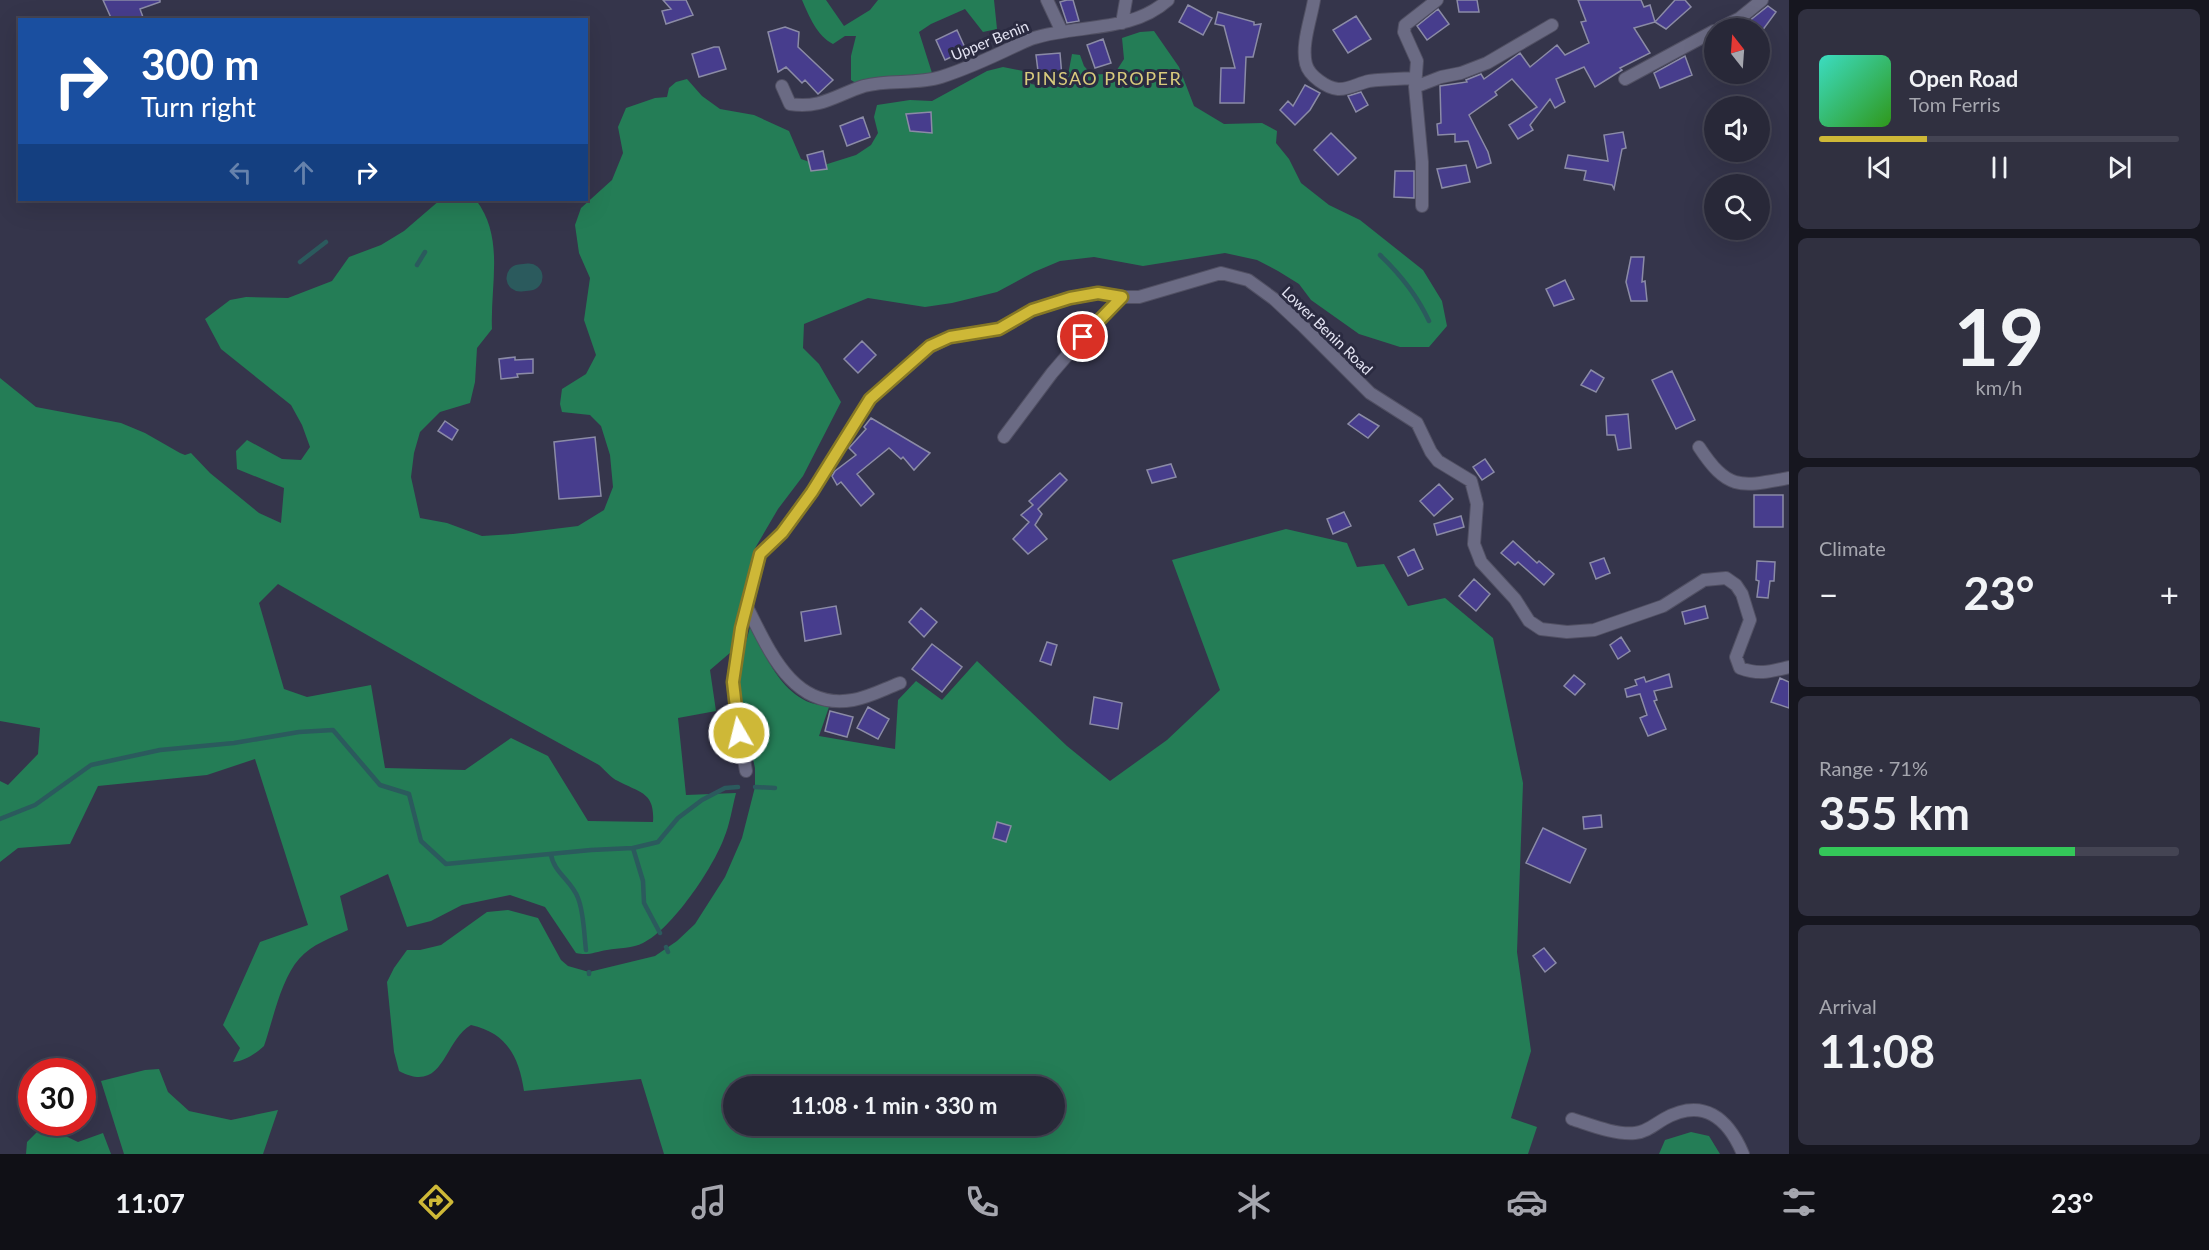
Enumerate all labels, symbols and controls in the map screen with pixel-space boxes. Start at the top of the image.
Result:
street label: Upper Benin [948,16,1031,64]
north arrow [1704,18,1770,84]
map controls [1704,18,1770,240]
text: 300 m [141,39,259,89]
icon: right [42,42,120,120]
text: Open Road [1909,65,2018,92]
district label: PINSAO PROPER [1024,67,1182,89]
text: Turn right [141,90,256,123]
text: Tom Ferris [1909,92,2000,116]
button: sound [1704,96,1770,162]
icon: previous [1863,151,1896,184]
icon: pause [1983,151,2016,184]
icon: next [2103,151,2136,184]
icon: left [224,156,257,189]
icon: ahead [287,156,320,189]
icon: right [350,156,383,189]
button: search [1704,174,1770,240]
street label: Lower Benin Road [1279,282,1377,378]
text: 19 [1954,289,2044,383]
pin [1057,311,1108,362]
icon: arrive [1066,320,1099,353]
text: km/h [1976,375,2022,399]
text: Climate [1819,536,1886,560]
text: 23° [1964,566,2034,620]
text: − [1819,574,1838,614]
text: + [2160,574,2179,614]
position arrow [707,701,771,765]
text: Range · 71% [1819,756,1928,780]
text: 355 km [1819,786,1970,840]
text: Arrival [1819,994,1877,1018]
text: 11:08 [1819,1024,1935,1078]
speed limit sign: 30 [18,1058,96,1136]
text: 11:08 · 1 min · 330 m [791,1092,997,1119]
icon: directions [415,1181,457,1223]
icon: music [688,1181,730,1223]
icon: phone [961,1181,1003,1223]
icon: climate [1233,1181,1275,1223]
icon: car [1506,1181,1548,1223]
icon: filters [1778,1181,1820,1223]
text: 11:07 [115,1186,185,1219]
text: 23° [2051,1186,2094,1219]

